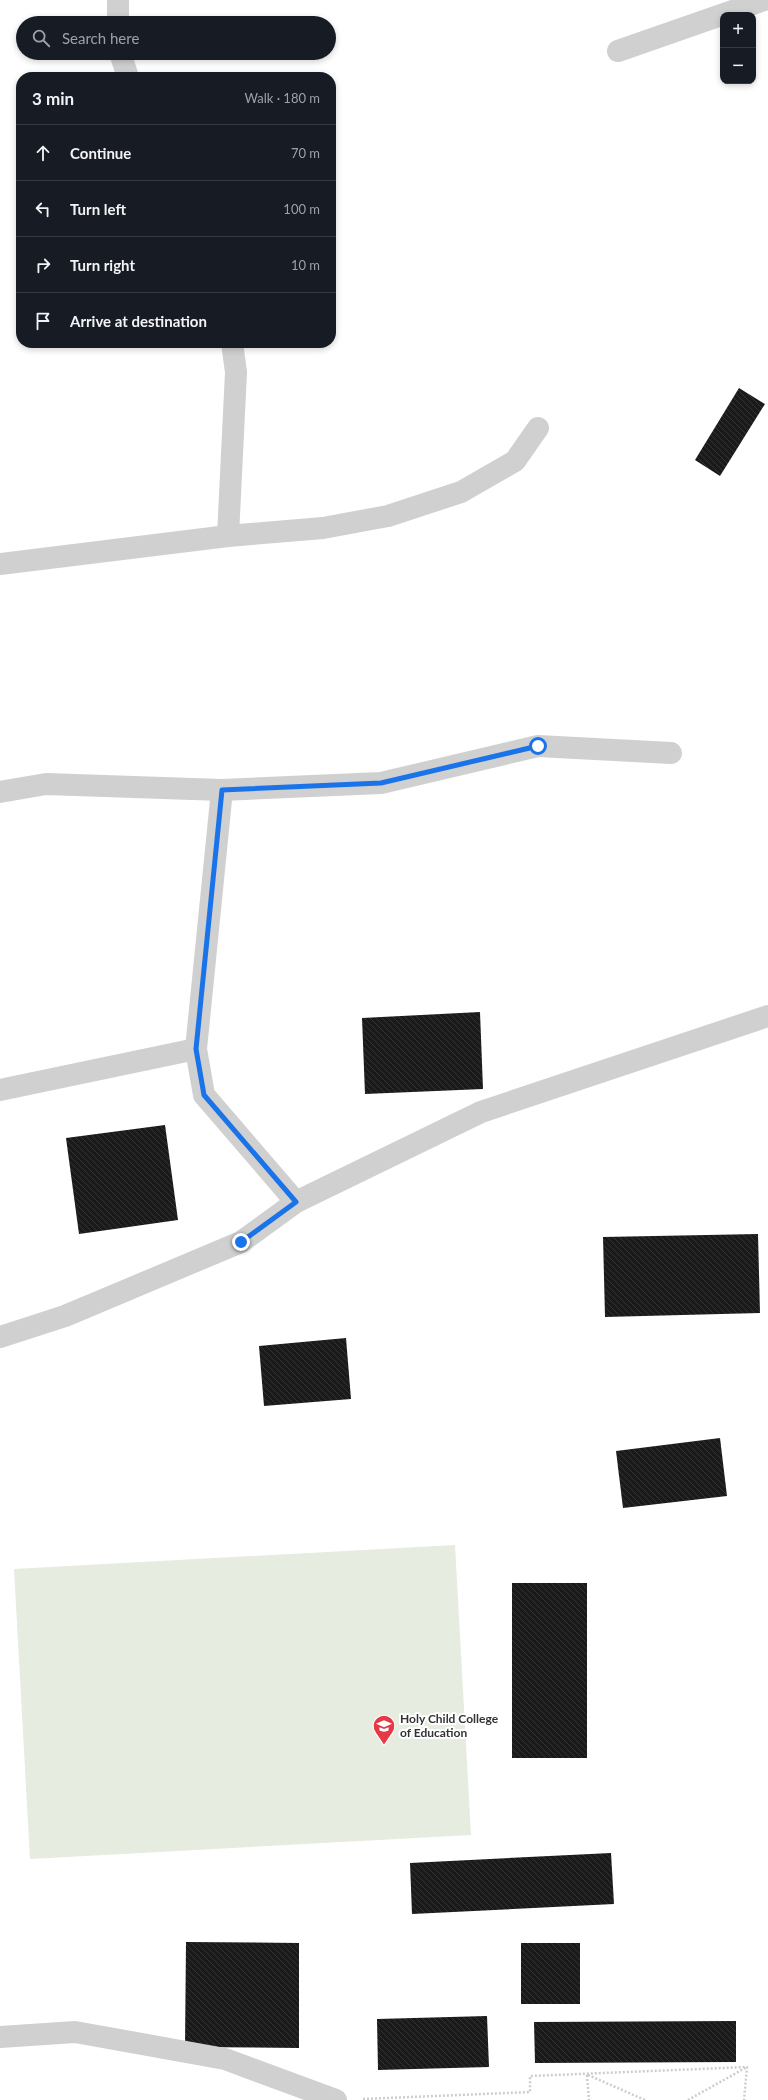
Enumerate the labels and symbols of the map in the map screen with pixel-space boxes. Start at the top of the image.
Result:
route start [529,737,547,755]
route end [232,1233,250,1251]
place label: Holy Child College of Education [400,1711,499,1740]
school or university icon: Holy Child College of Education [371,1713,397,1746]

